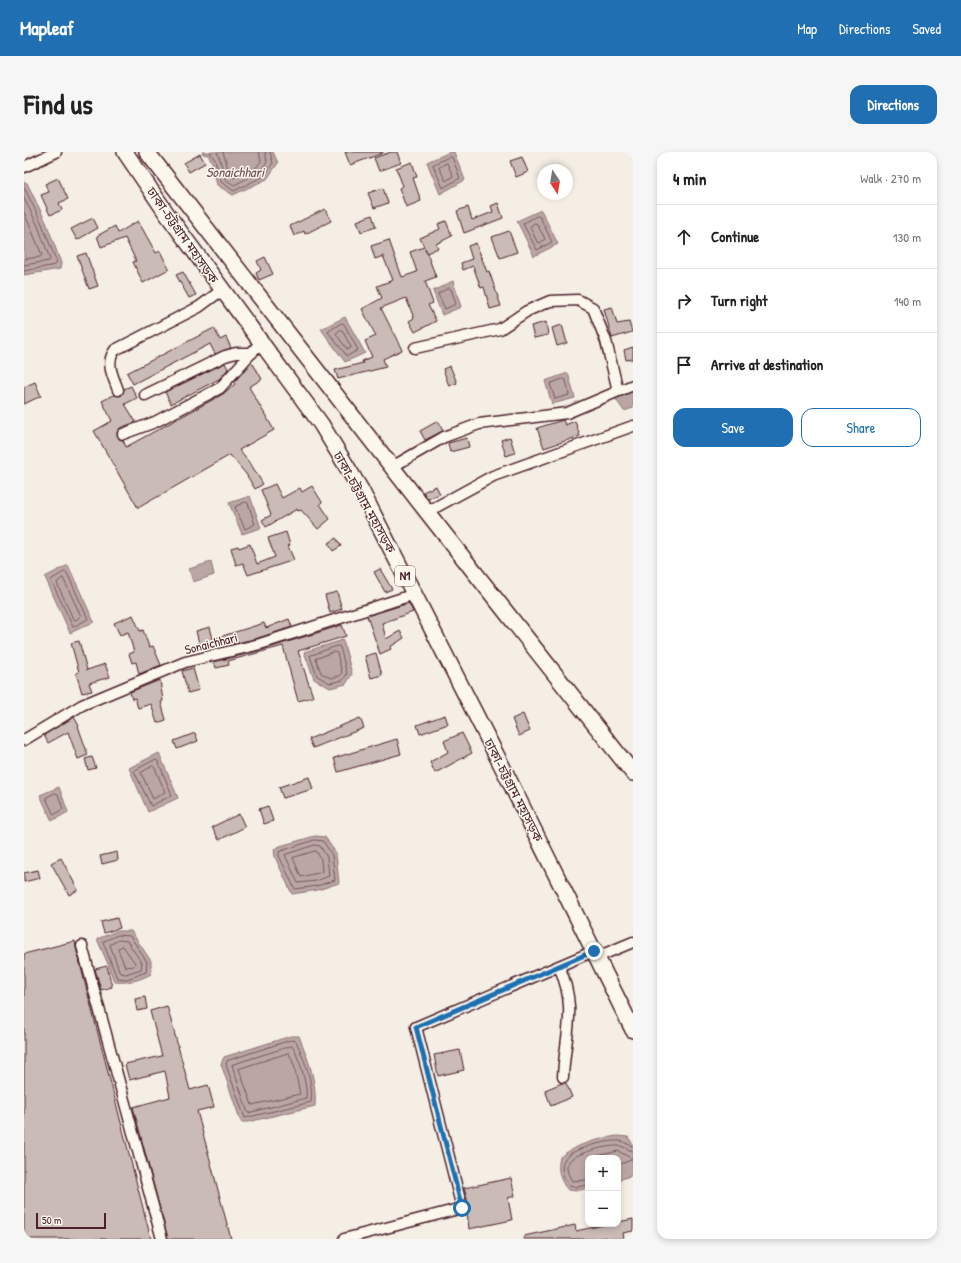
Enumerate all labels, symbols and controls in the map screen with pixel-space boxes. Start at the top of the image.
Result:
text: Mapleaf [20,15,74,41]
text: Map [797,19,817,38]
text: Directions [839,19,890,38]
text: Saved [912,19,941,38]
text: Find us [24,85,93,123]
button: Directions [850,85,937,124]
water label: Sonaichhari [206,162,266,181]
north arrow [537,164,573,200]
text: 4 min [673,167,706,190]
text: Walk · 270 m [860,169,921,187]
street label: ঢাকা-চট্টগ্রাম মহাসড়ক [142,182,223,287]
icon: ahead [673,226,695,248]
text: Continue [711,226,759,247]
text: 130 m [893,228,921,246]
icon: right [673,290,695,312]
text: Turn right [711,290,767,311]
text: 140 m [894,292,921,310]
icon: arrive [673,354,695,376]
text: Arrive at destination [711,354,823,375]
button: Save [673,408,793,447]
button: Share [801,408,921,447]
street label: ঢাকা-চট্টগ্রাম মহাসড়ক [329,447,401,557]
road number: N1 [395,566,415,586]
street label: Sonaichhari [183,628,239,658]
street label: ঢাকা-চট্টগ্রাম মহাসড়ক [480,734,548,845]
route end [585,942,603,960]
map controls [585,1155,621,1227]
button: + [585,1155,621,1191]
button: − [585,1191,621,1227]
route start [453,1199,471,1217]
scale bar [36,1211,106,1230]
text: 50 m [42,1213,62,1227]

